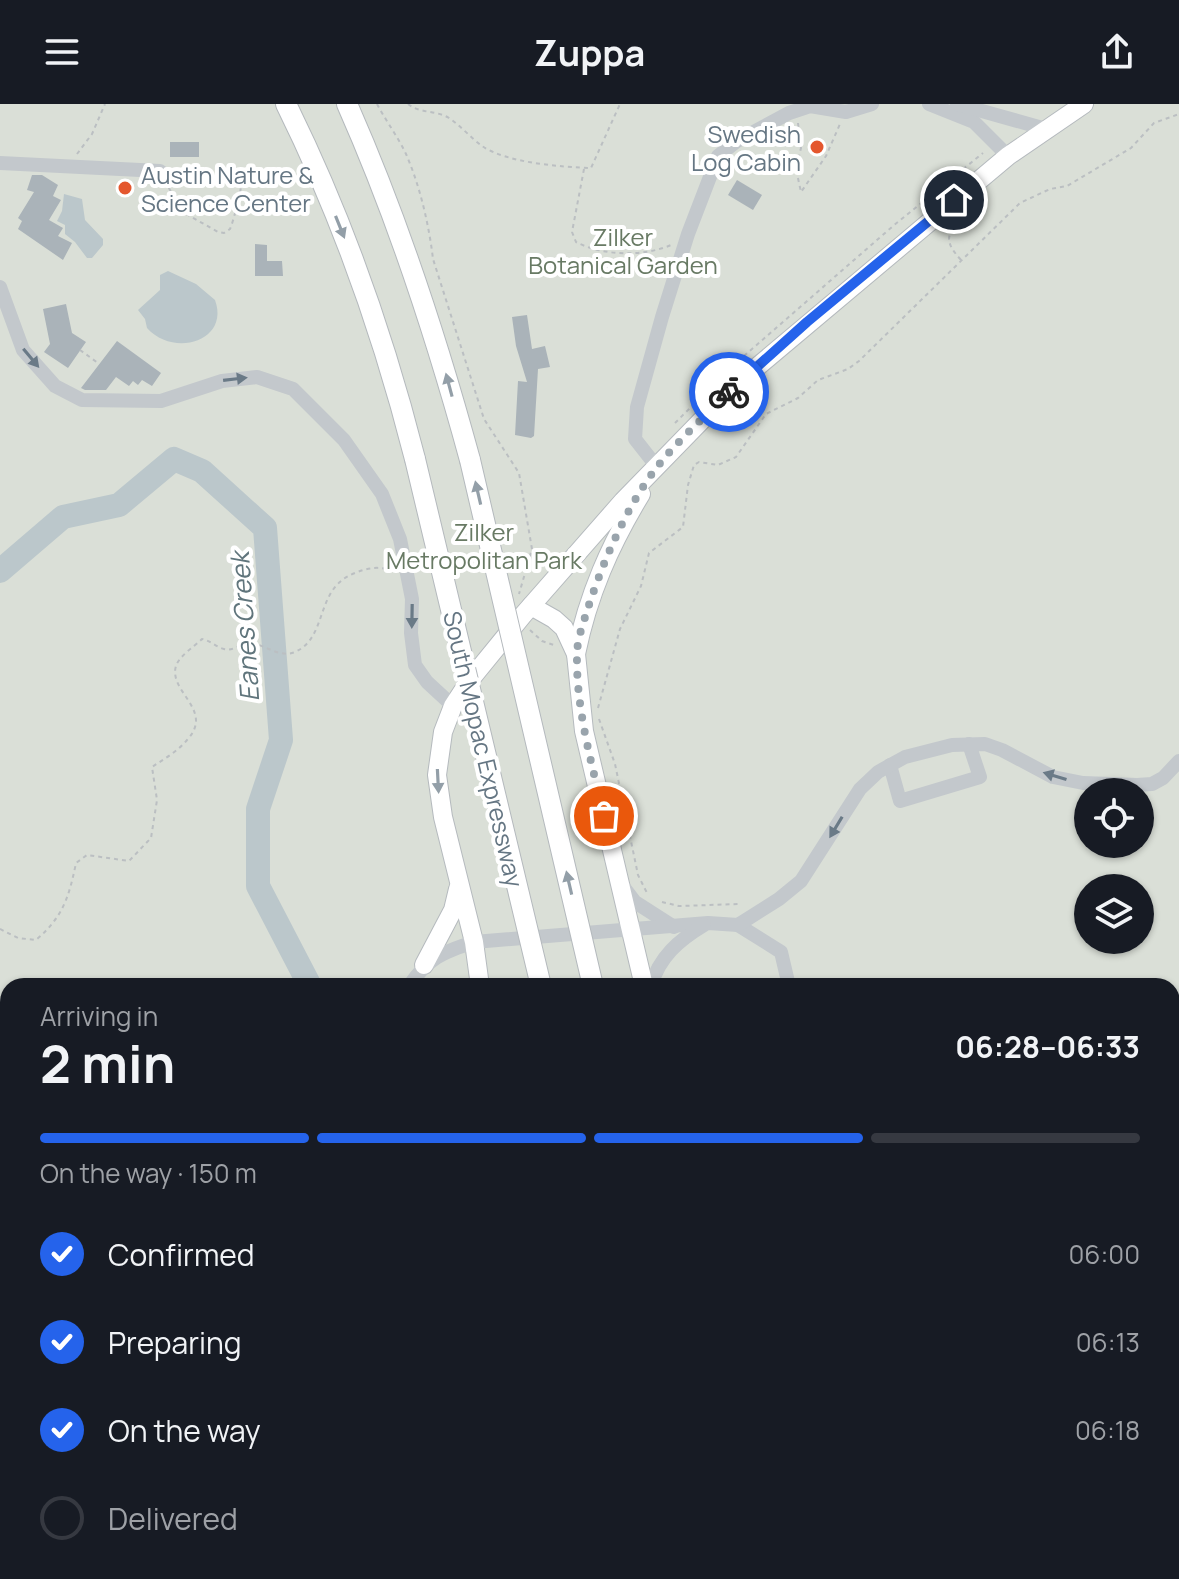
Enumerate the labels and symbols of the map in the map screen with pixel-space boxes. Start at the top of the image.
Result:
place label: Swedish Log Cabin [691,117,801,178]
marker: Swedish Log Cabin [808,138,826,156]
place label: Austin Nature & Science Center [141,158,314,219]
pin [920,166,988,234]
marker: Austin Nature & Science Center [116,179,134,197]
one-way arrow [334,215,347,239]
park label: Zilker Botanical Garden [528,220,718,281]
one-way arrow [22,348,39,368]
courier [689,352,769,432]
one-way arrow [223,373,248,386]
one-way arrow [443,373,455,398]
one-way arrow [471,481,483,506]
park label: Zilker Metropolitan Park [386,515,583,576]
water label: Eanes Creek [221,547,267,703]
one-way arrow [405,604,418,629]
street label: South Mopac Expressway [436,608,532,891]
one-way arrow [432,769,445,794]
one-way arrow [1043,769,1067,782]
pin [570,782,638,850]
one-way arrow [829,816,843,838]
one-way arrow [562,870,575,895]

